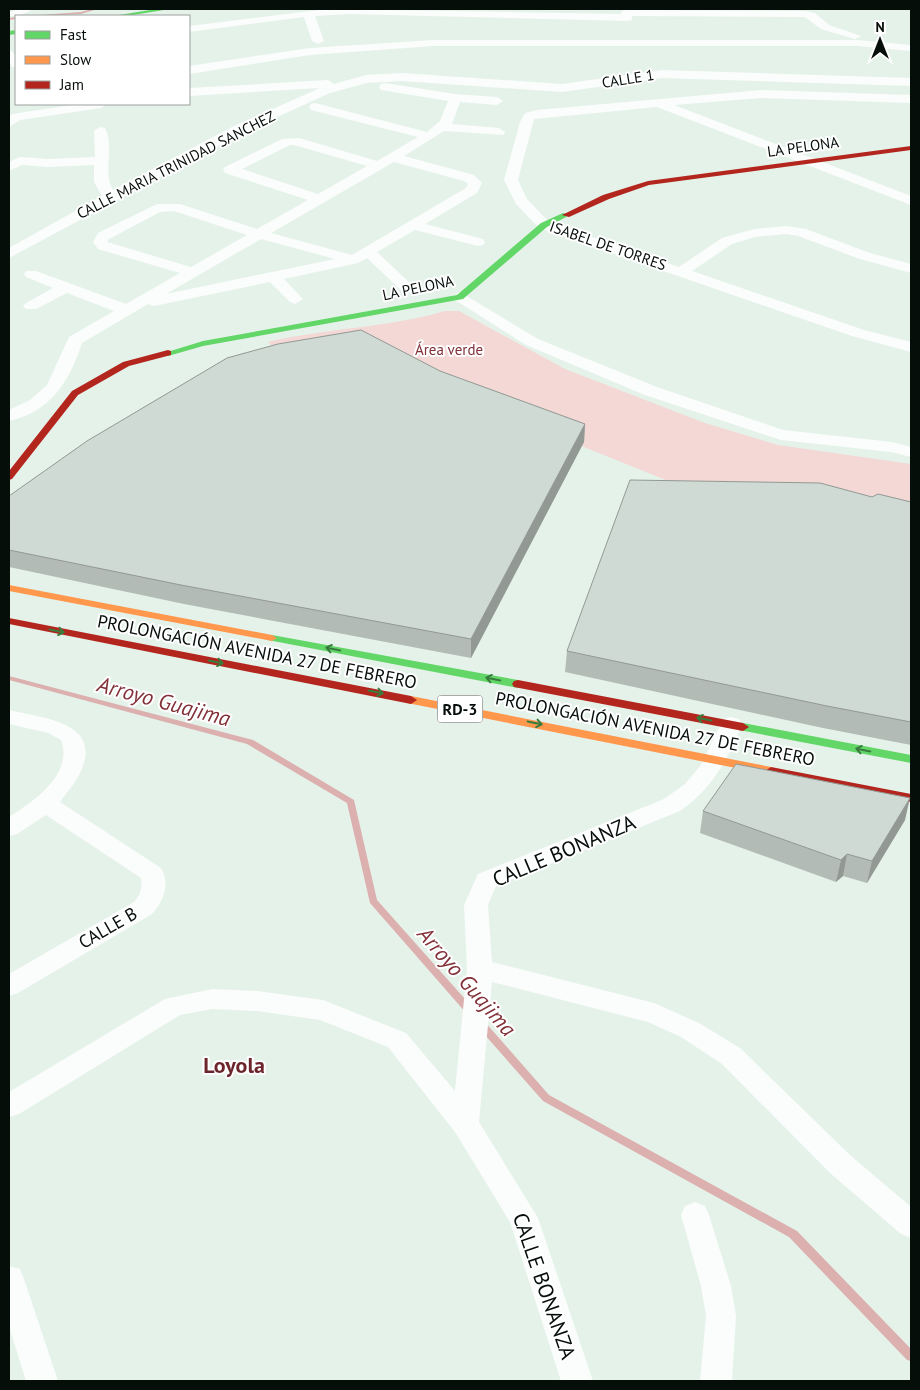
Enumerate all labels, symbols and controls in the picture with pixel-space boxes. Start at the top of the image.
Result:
legend [15,15,190,105]
north arrow [855,15,905,65]
text: N [875,18,885,36]
text: Fast [60,25,87,44]
text: Slow [60,50,91,69]
street label: CALLE 1 [600,65,655,92]
text: Jam [59,75,84,94]
street label: CALLE MARIA TRINIDAD SANCHEZ [73,106,278,223]
street label: LA PELONA [766,132,840,161]
street label: ISABEL DE TORRES [547,217,669,274]
street label: LA PELONA [381,271,455,304]
park label: Área verde [415,340,483,359]
street label: PROLONGACIÓN AVENIDA 27 DE FEBRERO [96,609,419,694]
one-way arrow [48,626,64,636]
one-way arrow [325,644,341,654]
one-way arrow [208,657,224,667]
water label: Arroyo Guajima [93,670,234,732]
one-way arrow [485,674,501,684]
street label: PROLONGACIÓN AVENIDA 27 DE FEBRERO [494,686,817,771]
one-way arrow [367,688,383,698]
road number: RD-3 [438,696,482,722]
one-way arrow [696,714,712,724]
one-way arrow [527,719,543,729]
one-way arrow [856,745,872,754]
street label: CALLE BONANZA [488,808,640,893]
street label: CALLE B [74,902,141,953]
water label: Arroyo Guajima [411,919,523,1042]
district label: Loyola [203,1051,265,1079]
street label: CALLE BONANZA [507,1209,582,1363]

